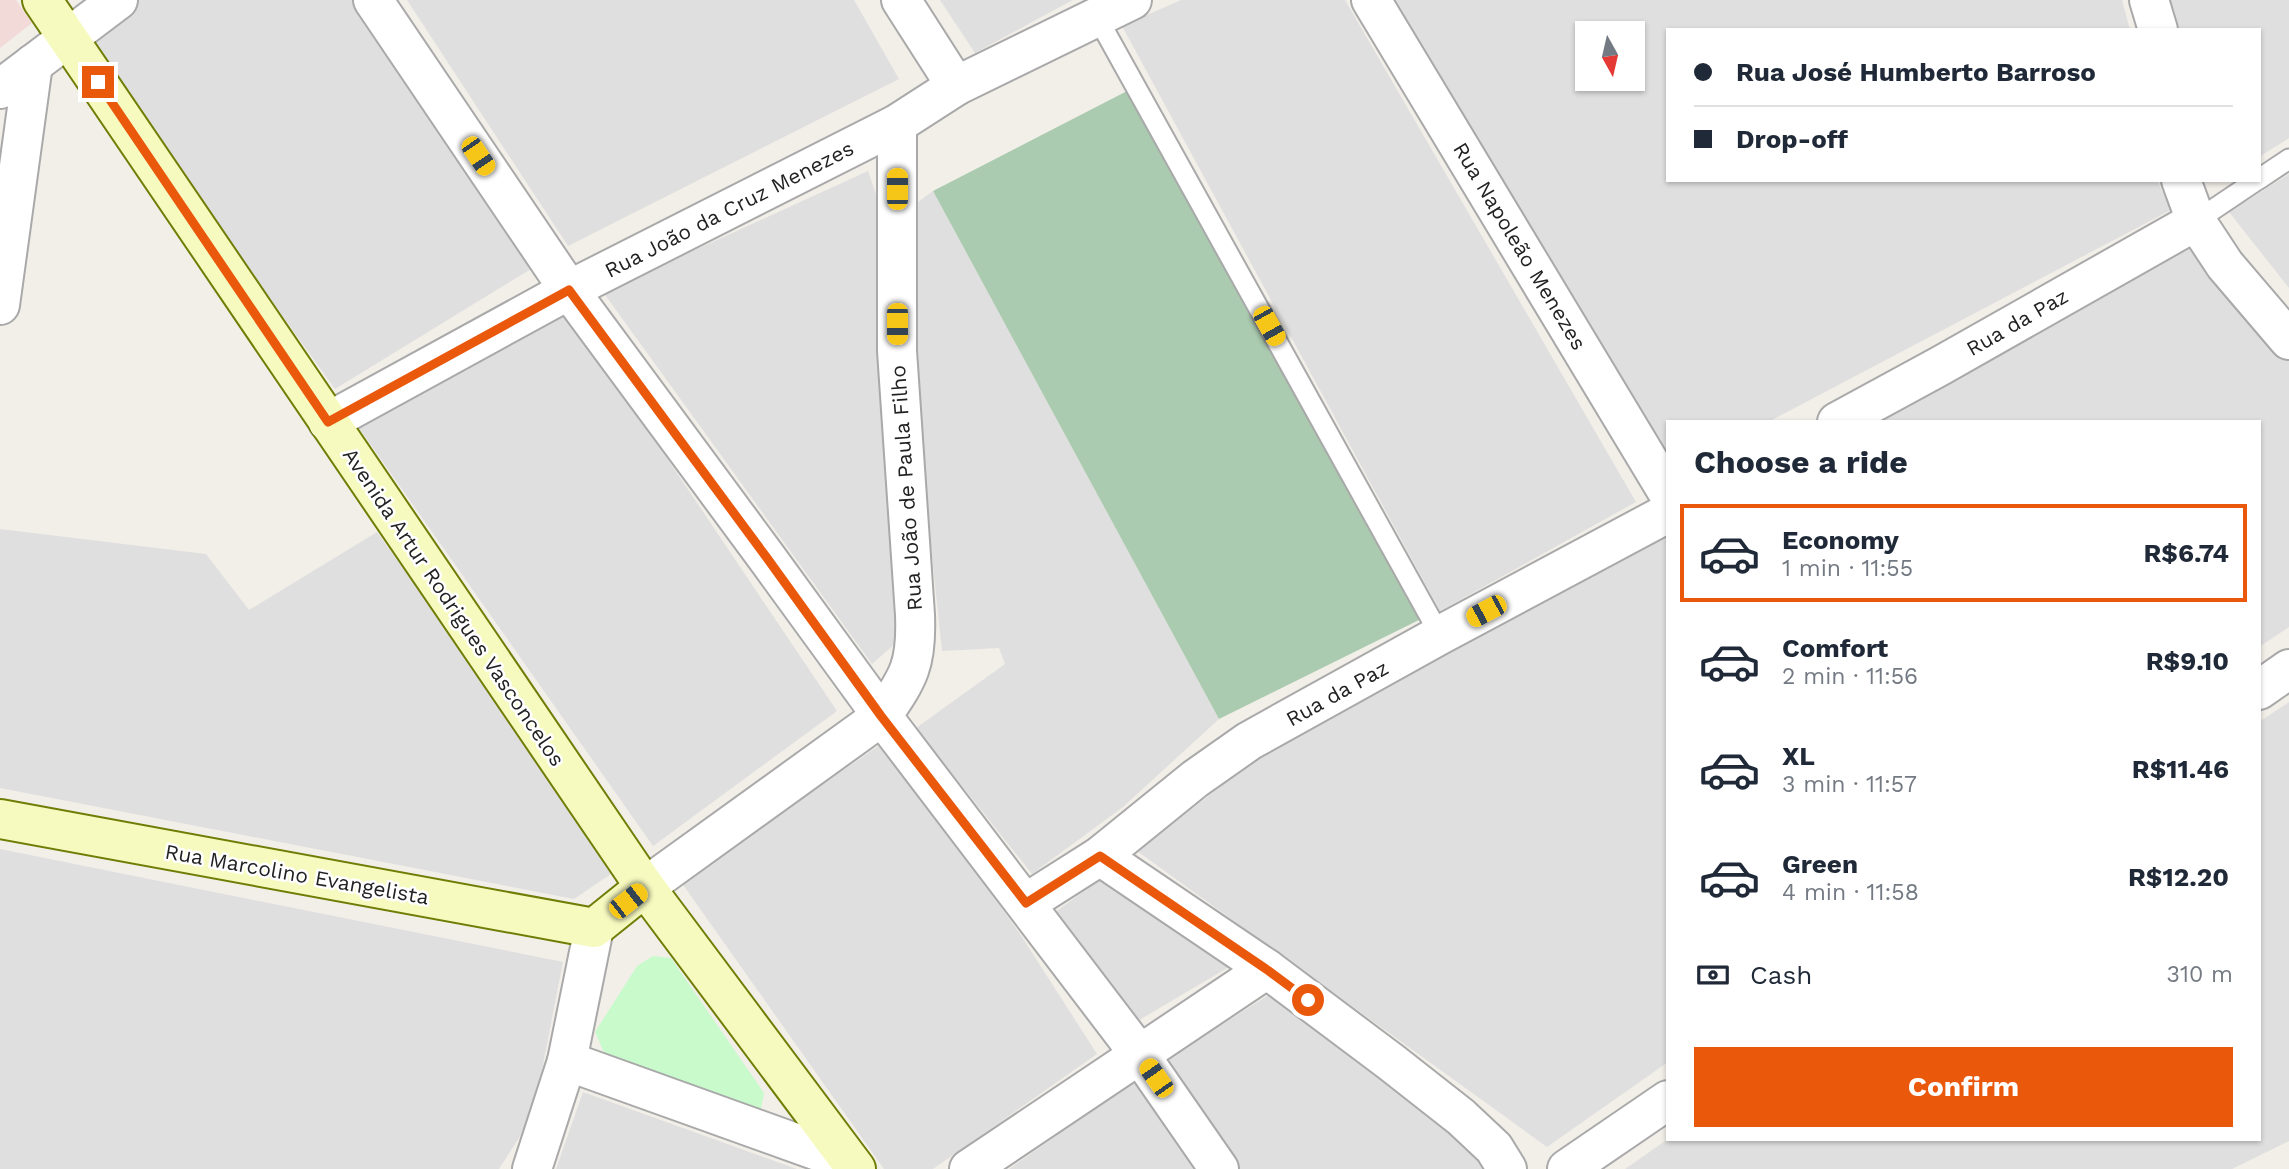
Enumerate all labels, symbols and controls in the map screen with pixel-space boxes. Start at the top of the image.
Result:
north arrow [1575,21,1645,91]
map controls [1575,21,1645,91]
text: Rua José Humberto Barroso [1736,57,2096,87]
route end [82,66,114,98]
text: Drop-off [1736,124,1848,154]
car [458,133,499,179]
street label: Rua João da Cruz Menezes [600,135,858,283]
street label: Rua Napoleão Menezes [1448,138,1592,354]
car [887,168,908,210]
street label: Rua da Paz [1962,283,2072,361]
car [887,303,908,345]
car [1250,303,1289,349]
street label: Rua João de Paula Filho [885,364,927,612]
street label: Avenida Artur Rodrigues Vasconcelos [338,443,570,771]
text: Choose a ride [1694,443,1908,481]
icon: car [1698,522,1761,585]
text: Economy [1782,525,1899,555]
text: R$6.74 [2143,538,2229,568]
text: 1 min · 11:55 [1782,555,1913,582]
car [1463,592,1510,630]
icon: car [1698,630,1761,693]
text: Comfort [1782,633,1888,663]
text: R$9.10 [2146,646,2229,676]
street label: Rua da Paz [1282,655,1392,731]
text: 2 min · 11:56 [1782,663,1918,690]
icon: car [1698,738,1761,801]
text: XL [1782,741,1815,771]
text: R$11.46 [2132,754,2229,784]
text: 3 min · 11:57 [1782,771,1917,798]
street label: Rua Marcolino Evangelista [163,838,431,910]
icon: car [1698,846,1761,909]
text: Green [1782,849,1858,879]
text: R$12.20 [2128,862,2229,892]
text: 4 min · 11:58 [1782,879,1919,906]
car [605,880,652,922]
icon: cash [1694,956,1732,994]
text: Cash [1750,960,1812,990]
text: 310 m [2167,961,2233,988]
route start [1292,984,1324,1016]
button: Confirm [1694,1047,2233,1127]
car [1136,1055,1177,1101]

